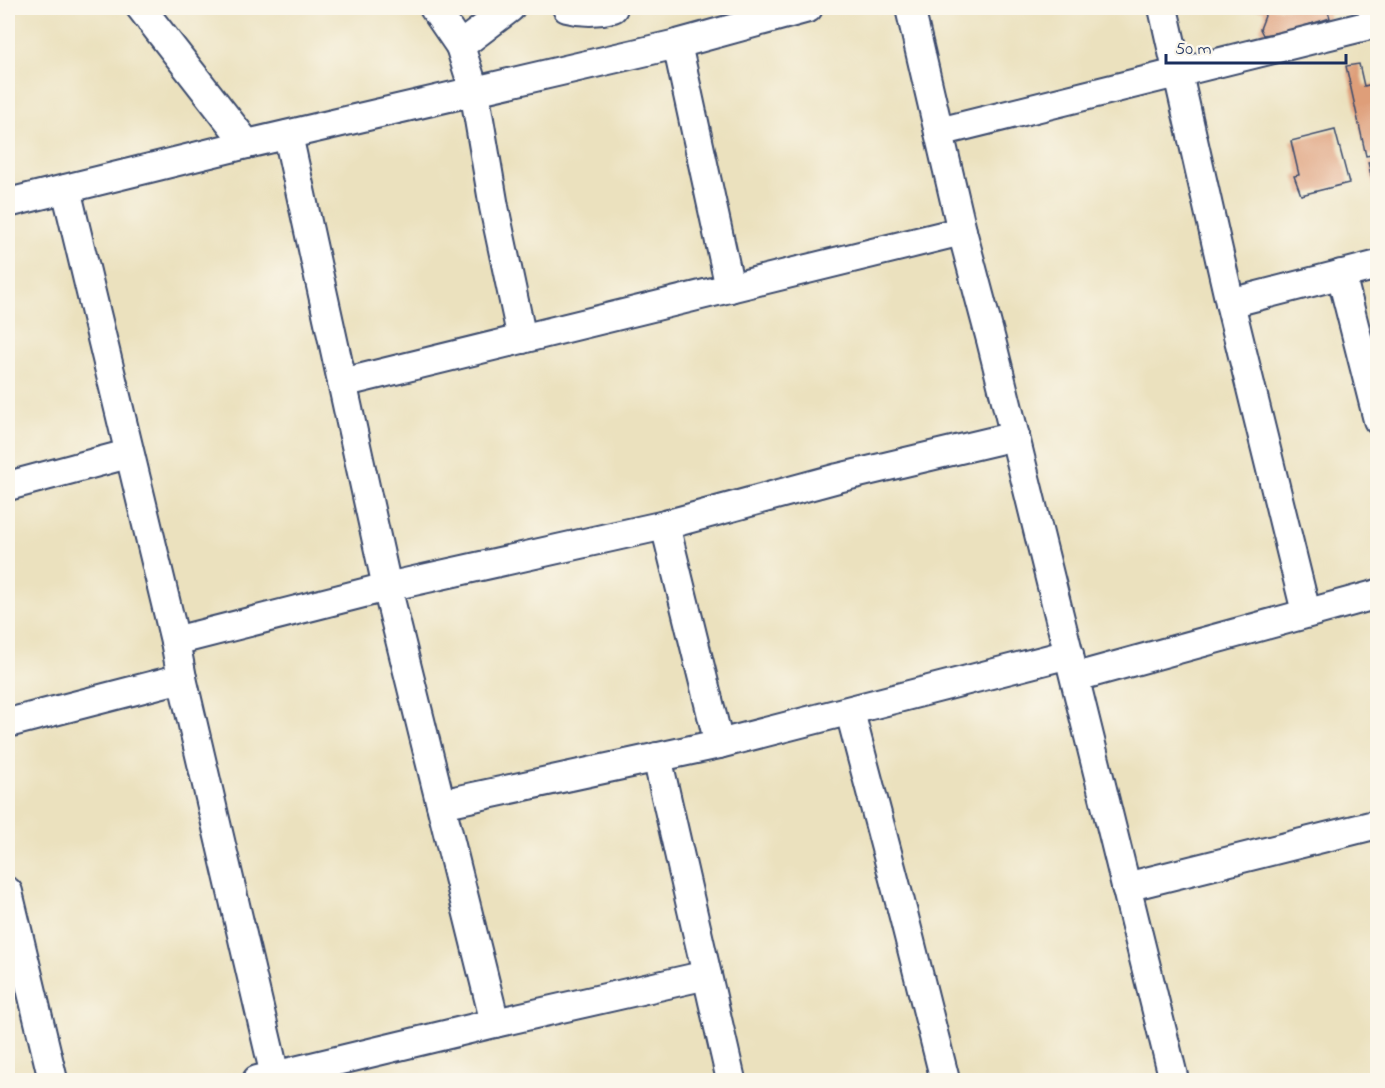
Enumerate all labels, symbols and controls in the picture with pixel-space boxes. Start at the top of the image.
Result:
scale bar [1166,27,1346,65]
text: 50 m [1175,37,1212,63]

